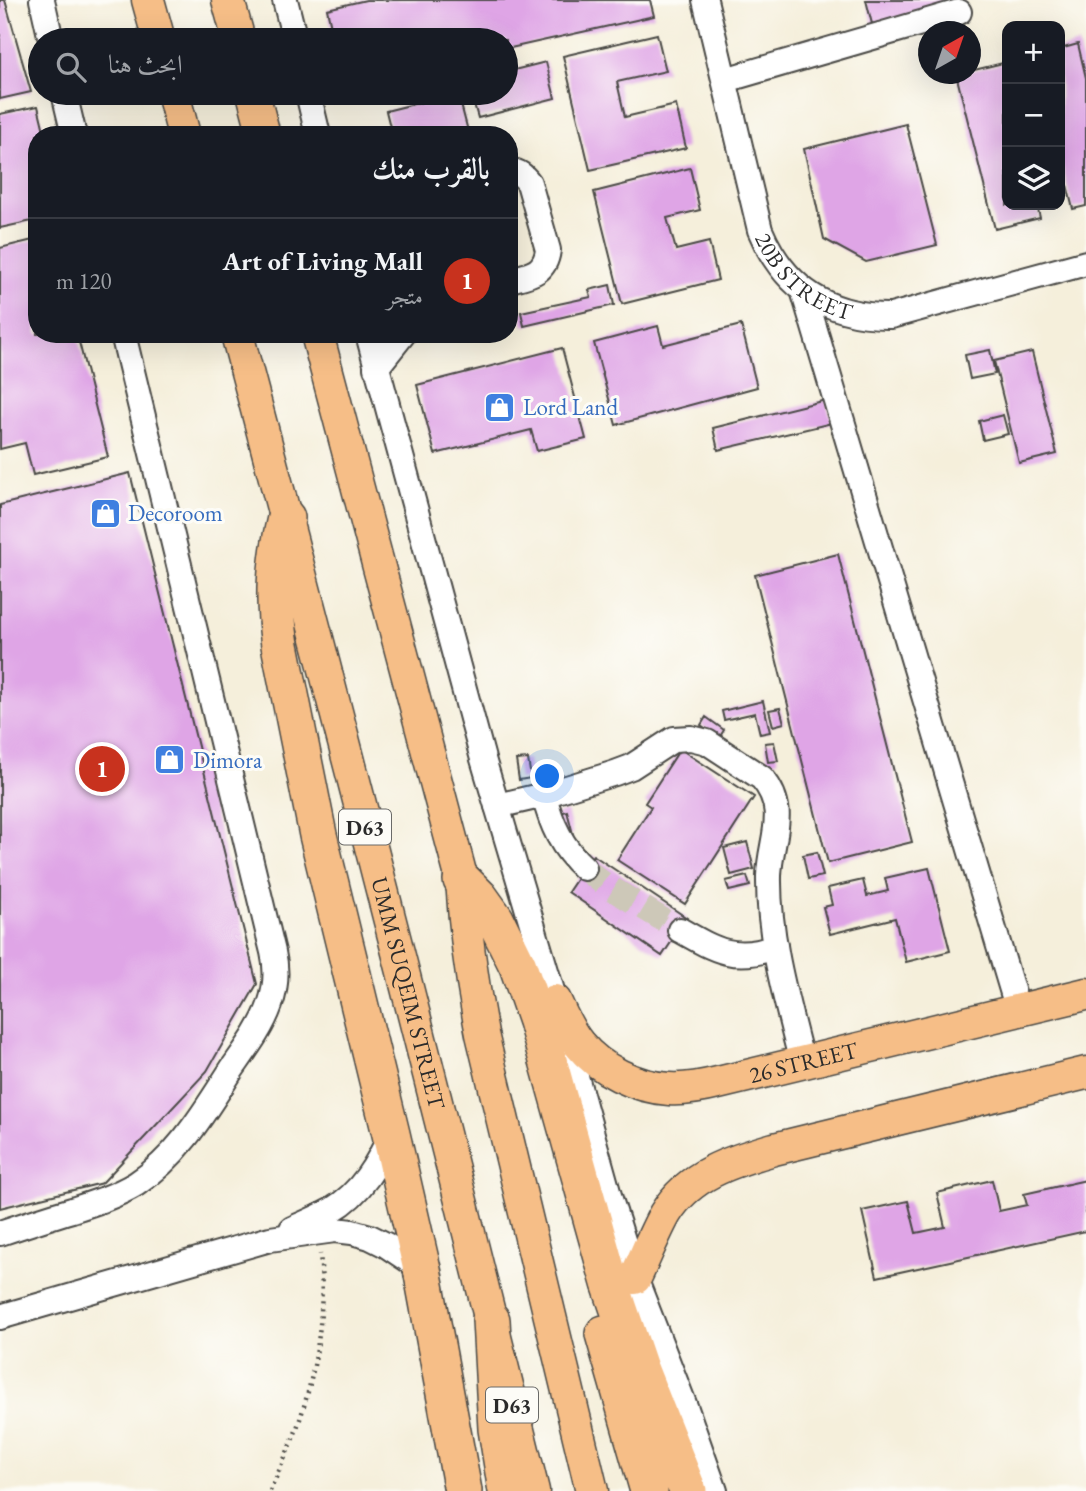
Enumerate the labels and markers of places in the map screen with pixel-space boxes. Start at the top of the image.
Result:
shop icon: Lord Land [483,390,517,424]
place label: Lord Land [523,392,618,422]
shop icon: Decoroom [88,496,122,530]
place label: Decoroom [128,498,223,528]
pin: 1 [79,743,125,795]
shop icon: Dimora [153,743,187,777]
place label: Dimora [193,745,263,775]

